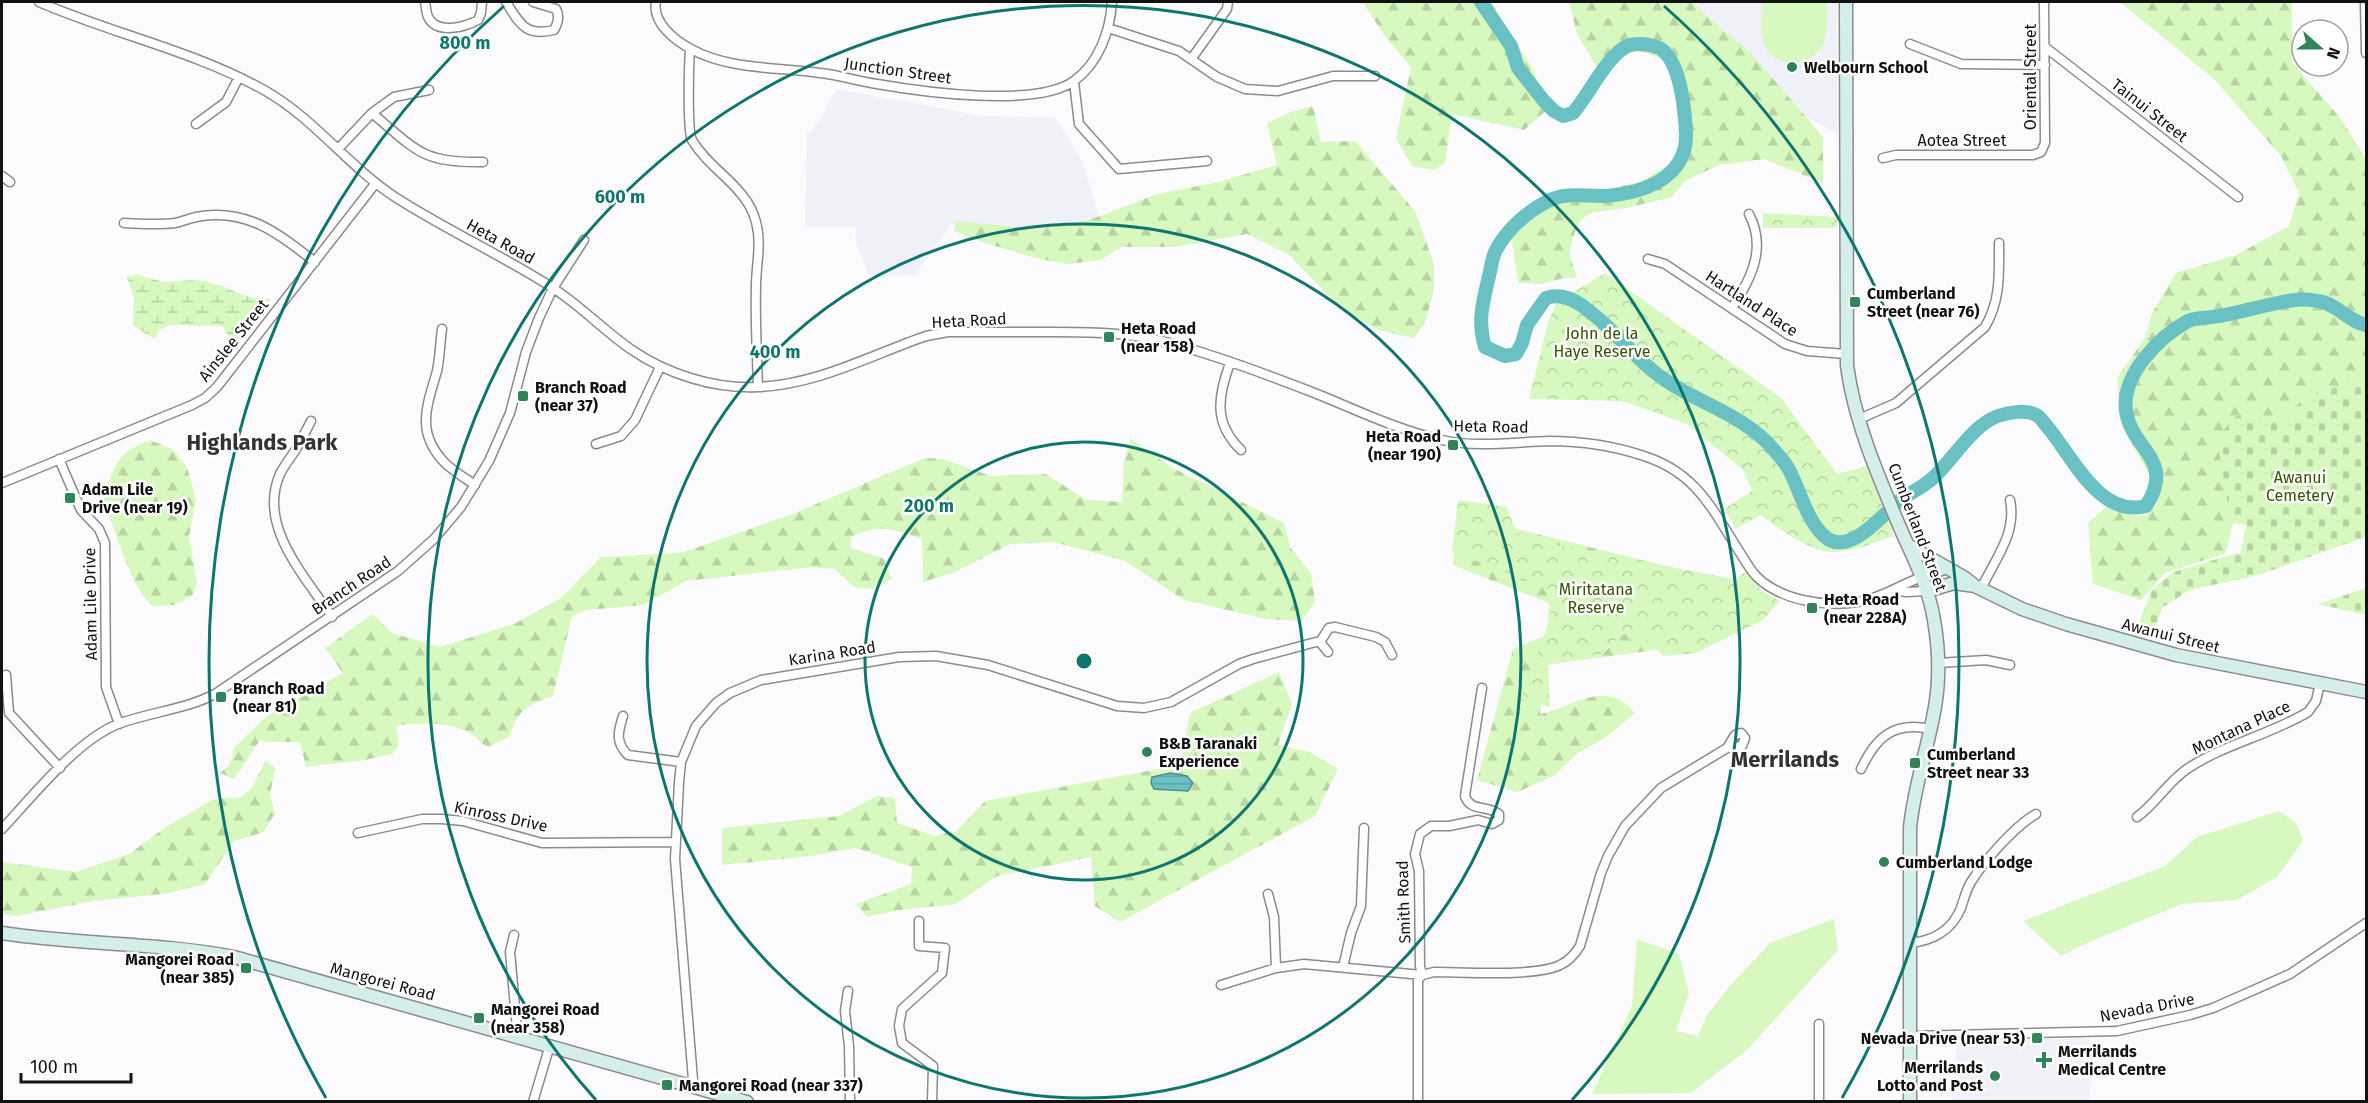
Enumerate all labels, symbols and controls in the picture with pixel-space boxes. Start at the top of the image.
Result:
north arrow [2290,18,2350,78]
street label: Oriental Street [2021,24,2040,130]
text: 800 m [440,32,491,54]
text: N [2323,45,2344,62]
street label: Junction Street [843,54,953,87]
place label: Welbourn School [1804,58,1928,77]
marker: Welbourn School [1785,60,1799,74]
street label: Tainui Street [2108,75,2192,146]
street label: Aotea Street [1918,131,2007,150]
text: 600 m [595,186,645,208]
street label: Heta Road [463,215,538,268]
street label: Hartland Place [1702,266,1802,340]
place label: Cumberland Street (near 76) [1867,284,1979,321]
street label: Ainslee Street [194,295,272,385]
marker: Cumberland Street (near 76) [1848,295,1862,309]
street label: Heta Road [931,309,1007,332]
place label: Heta Road (near 158) [1121,319,1196,356]
park label: John de la Haye Reserve [1553,324,1651,361]
marker: Heta Road (near 158) [1102,330,1116,344]
text: 400 m [750,341,800,363]
place label: Branch Road (near 37) [535,378,627,415]
marker: Branch Road (near 37) [516,389,530,403]
street label: Heta Road [1453,416,1529,437]
place label: Heta Road (near 190) [1366,427,1441,464]
district label: Highlands Park [187,429,338,456]
marker: Heta Road (near 190) [1446,438,1460,452]
street label: Cumberland Street [1884,460,1951,594]
park label: Awanui Cemetery [2266,468,2334,505]
place label: Adam Lile Drive (near 19) [81,480,188,517]
marker: Adam Lile Drive (near 19) [63,491,77,505]
text: 200 m [904,495,954,517]
street label: Adam Lile Drive [80,547,101,661]
street label: Branch Road [308,552,395,619]
park label: Miritatana Reserve [1559,580,1633,617]
place label: Heta Road (near 228A) [1824,590,1907,627]
marker: Heta Road (near 228A) [1805,601,1819,615]
street label: Awanui Street [2120,614,2222,657]
street label: Karina Road [787,637,877,670]
centre of rings [1074,651,1094,671]
place label: Branch Road (near 81) [233,679,325,716]
marker: Branch Road (near 81) [214,690,228,704]
street label: Montana Place [2189,696,2293,759]
place label: B&B Taranaki Experience [1159,734,1257,771]
marker: B&B Taranaki Experience [1140,745,1154,759]
place label: Cumberland Street near 33 [1927,745,2029,782]
district label: Merrilands [1731,746,1840,773]
marker: Cumberland Street near 33 [1908,756,1922,770]
street label: Kinross Drive [453,797,549,836]
place label: Cumberland Lodge [1896,853,2033,872]
marker: Cumberland Lodge [1877,855,1891,869]
street label: Smith Road [1393,860,1414,944]
place label: Mangorei Road (near 385) [125,950,234,987]
street label: Mangorei Road [328,958,437,1005]
marker: Mangorei Road (near 385) [239,961,253,975]
street label: Nevada Drive [2098,989,2196,1026]
place label: Mangorei Road (near 358) [491,1000,600,1037]
marker: Mangorei Road (near 358) [472,1011,486,1025]
place label: Nevada Drive (near 53) [1861,1029,2025,1048]
marker: Nevada Drive (near 53) [2030,1031,2044,1045]
place label: Merrilands Medical Centre [2058,1042,2166,1079]
scale bar [21,1046,130,1084]
marker: Merrilands Medical Centre [2035,1051,2053,1069]
text: 100 m [30,1056,78,1078]
place label: Merrilands Lotto and Post [1877,1058,1984,1095]
marker: Merrilands Lotto and Post [1988,1069,2002,1083]
place label: Mangorei Road (near 337) [679,1076,863,1095]
marker: Mangorei Road (near 337) [660,1078,674,1092]

